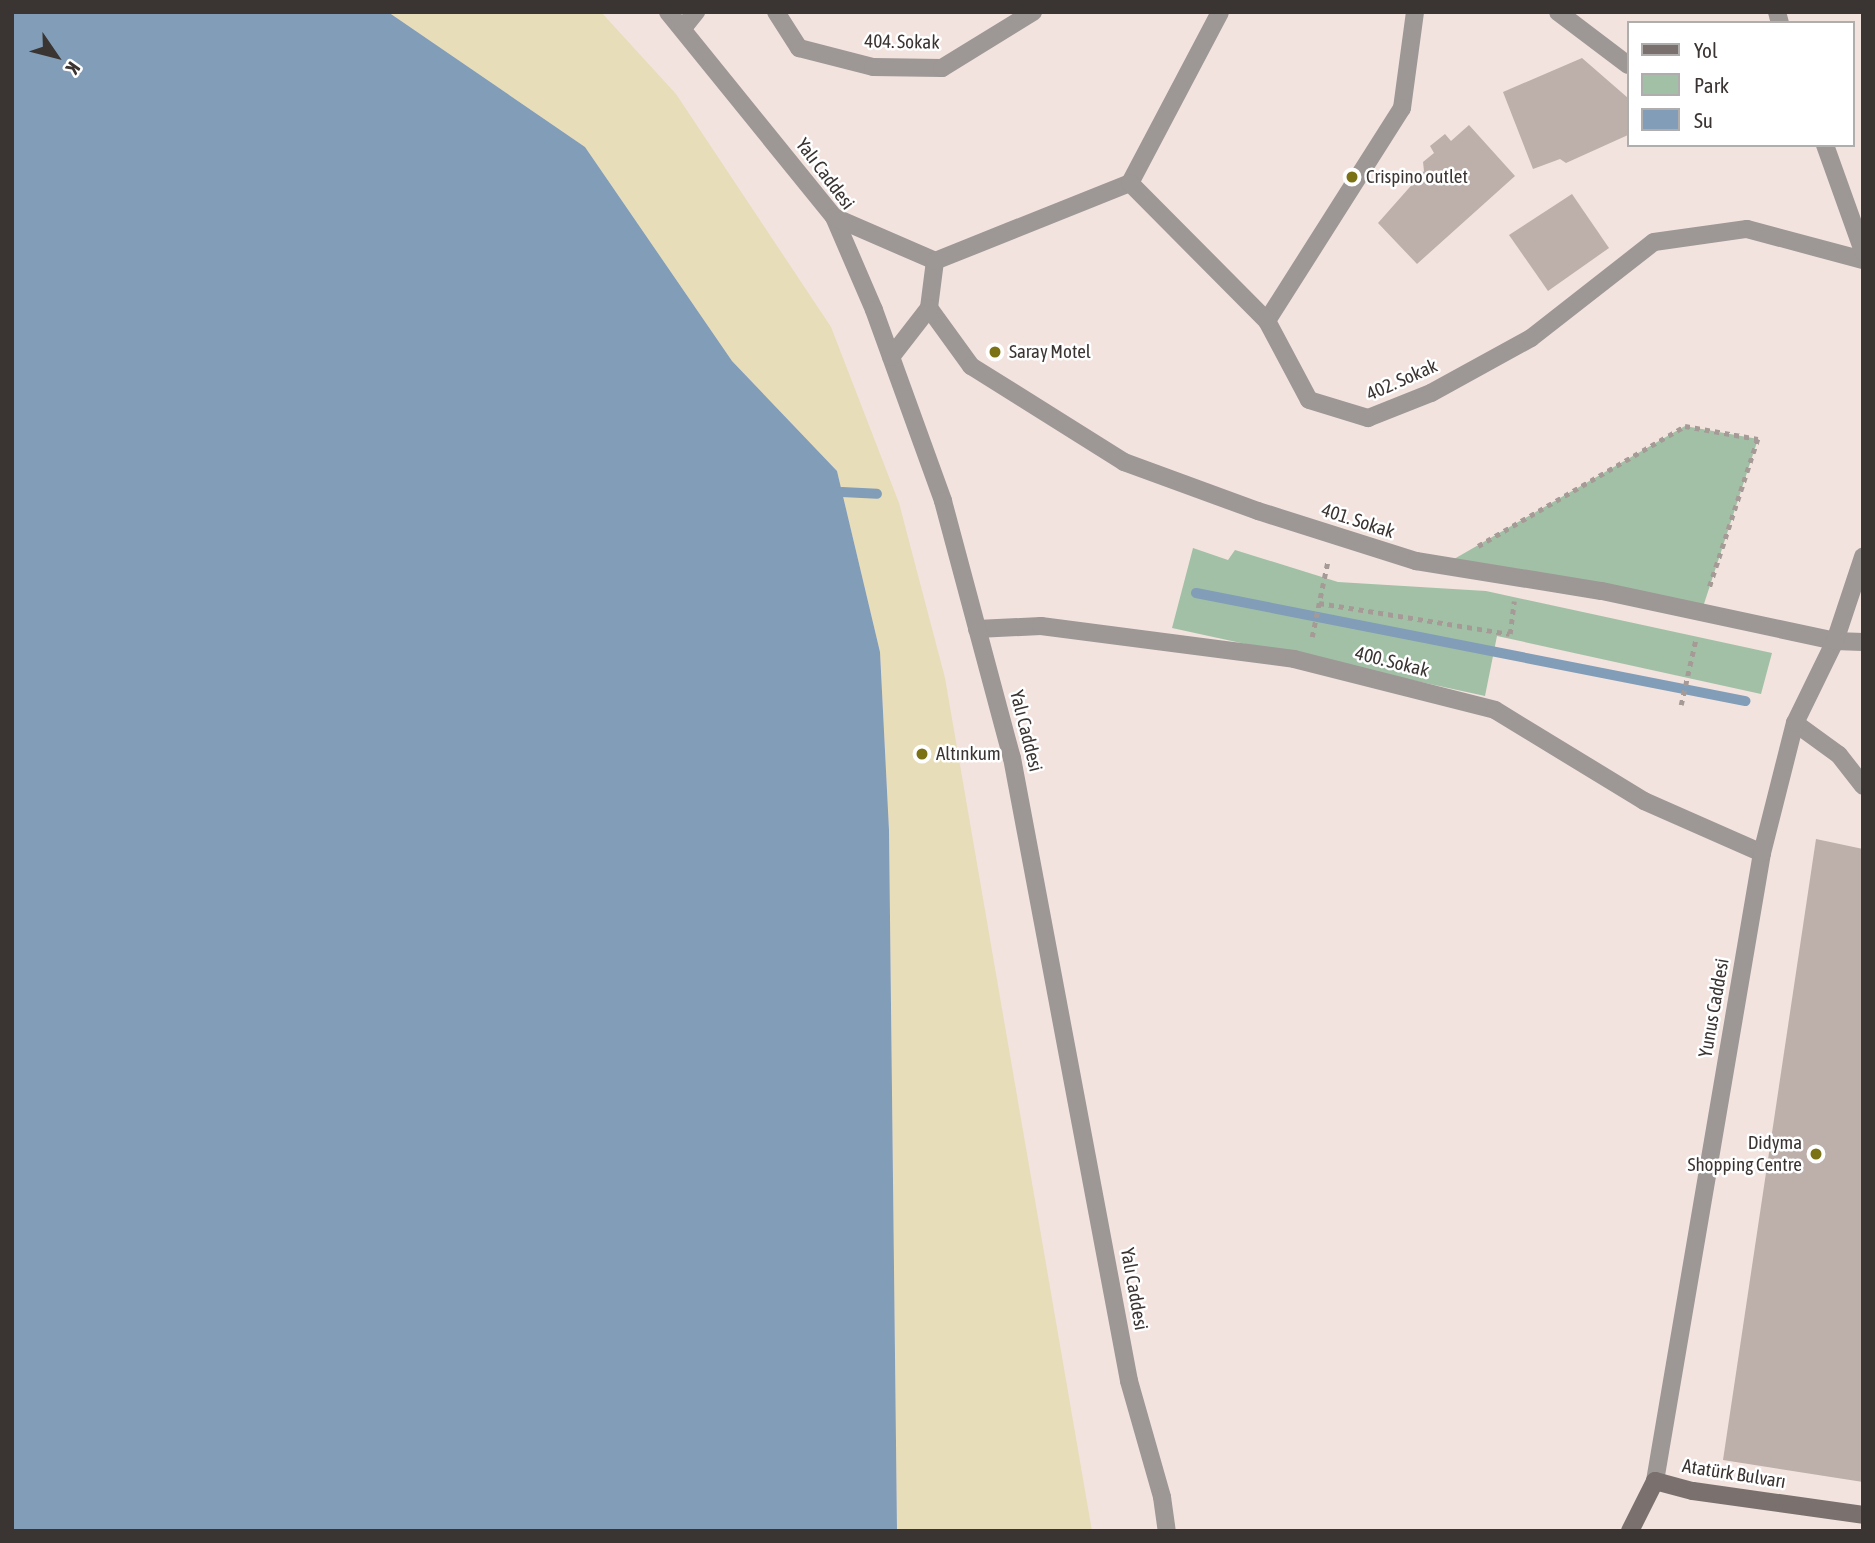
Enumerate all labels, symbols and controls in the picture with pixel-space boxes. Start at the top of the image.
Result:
north arrow [21,21,91,91]
legend [1626,21,1854,147]
street label: 404. Sokak [864,30,940,54]
text: Yol [1694,38,1718,62]
text: K [62,58,85,78]
text: Park [1694,73,1729,97]
text: Su [1694,108,1713,132]
street label: Yalı Caddesi [791,134,859,214]
place label: Crispino outlet [1366,166,1468,188]
marker: Crispino outlet [1344,169,1360,185]
place label: Saray Motel [1009,341,1091,363]
marker: Saray Motel [987,344,1003,360]
street label: 402. Sokak [1363,354,1441,406]
street label: 401. Sokak [1319,499,1397,543]
street label: 400. Sokak [1353,642,1431,682]
street label: Yalı Caddesi [1005,688,1047,774]
place label: Altınkum [936,743,1001,765]
marker: Altınkum [914,746,930,762]
street label: Yunus Caddesi [1694,957,1734,1059]
place label: Didyma Shopping Centre [1687,1132,1802,1176]
marker: Didyma Shopping Centre [1808,1146,1824,1162]
street label: Yalı Caddesi [1116,1246,1152,1332]
street label: Atatürk Bulvarı [1681,1455,1787,1493]

